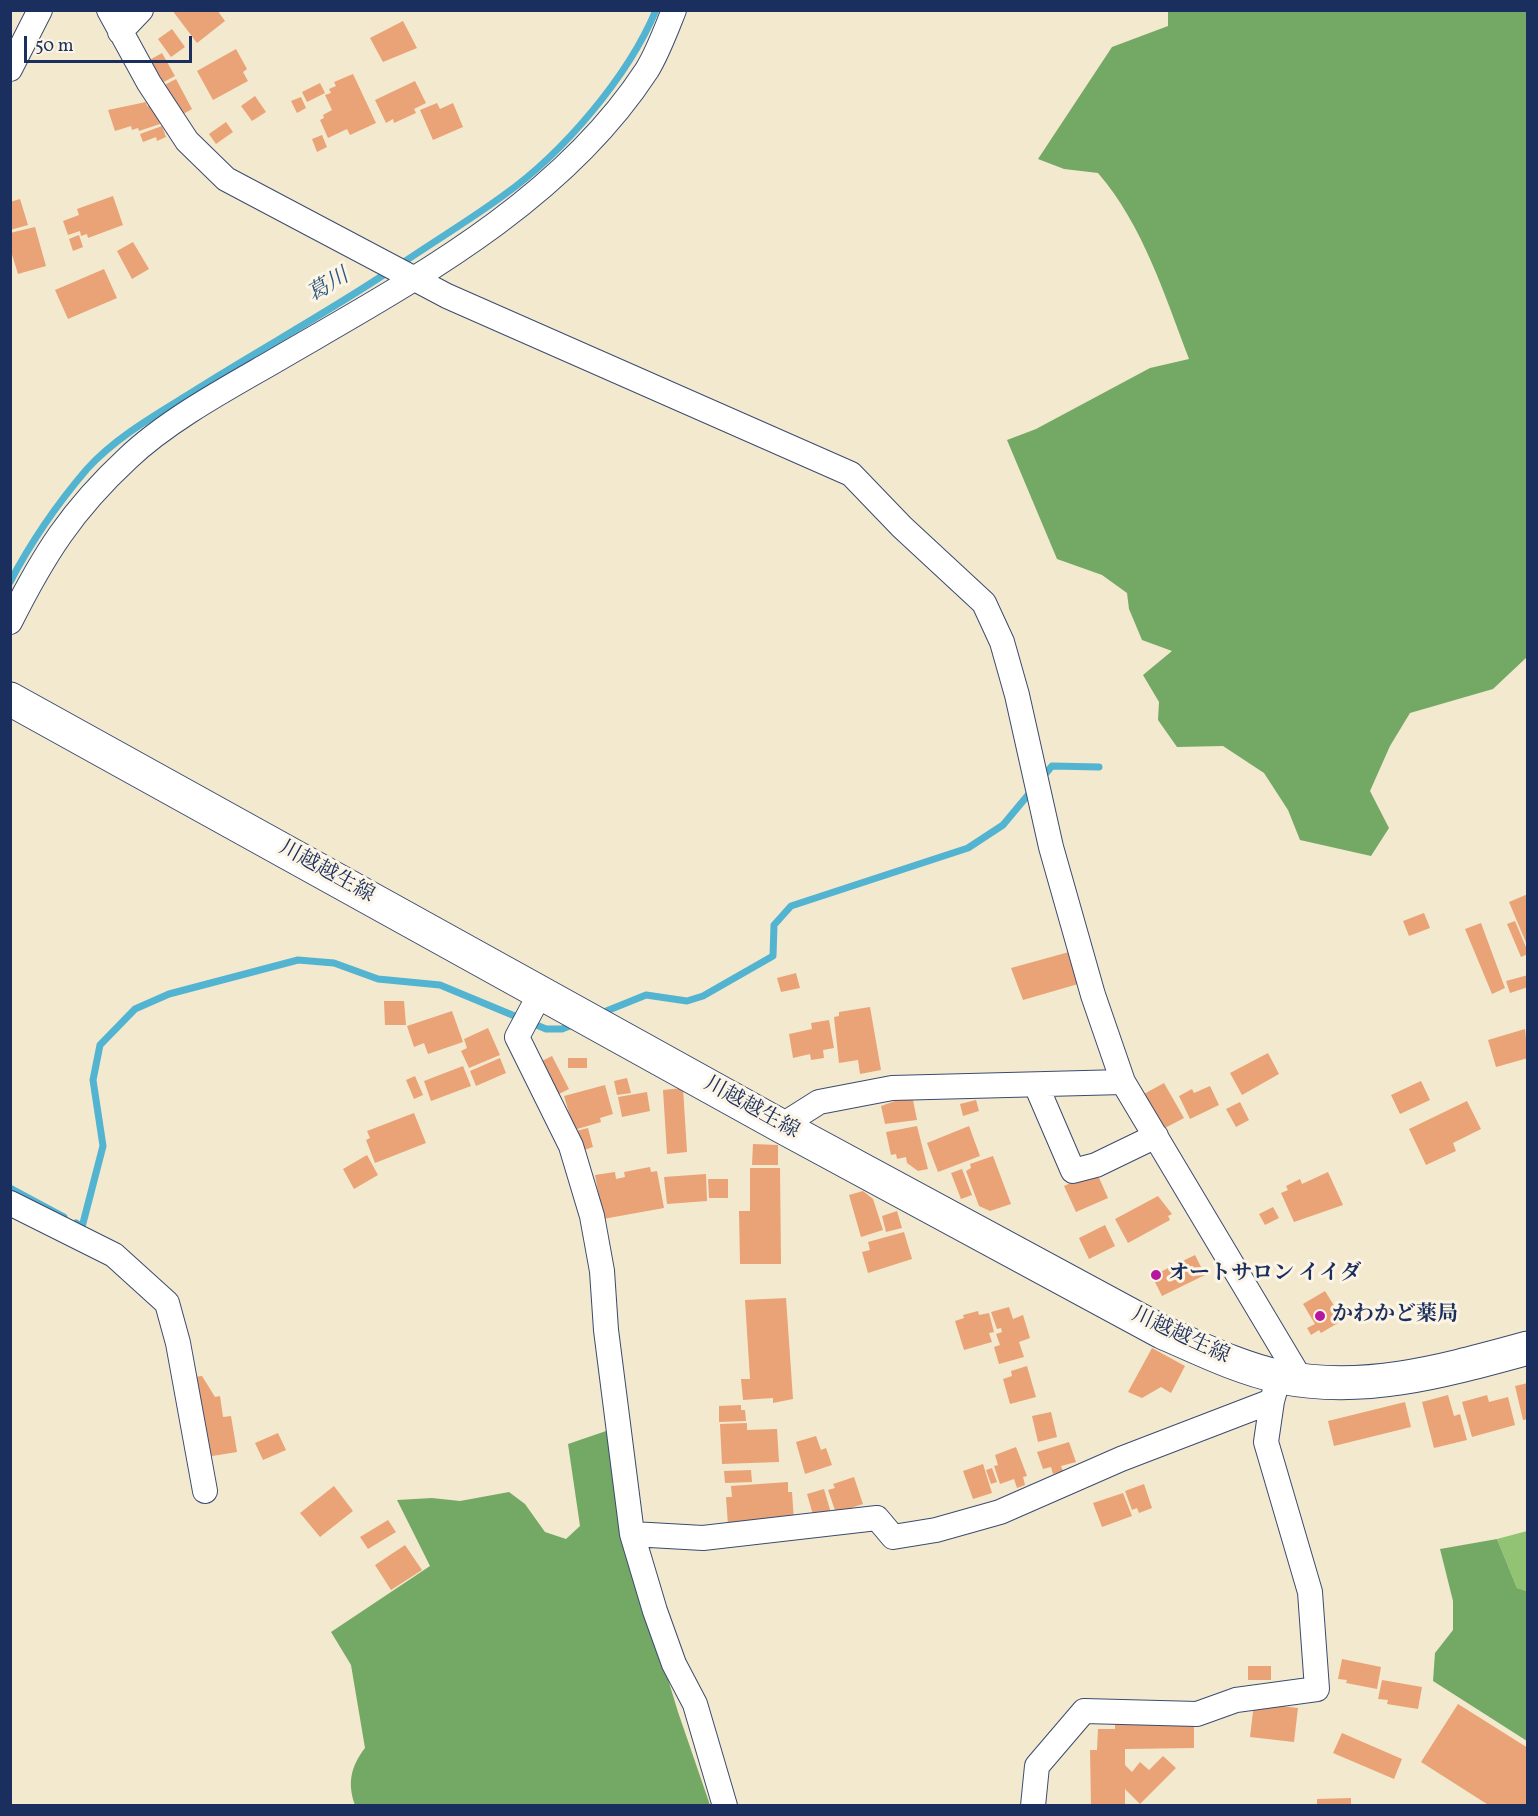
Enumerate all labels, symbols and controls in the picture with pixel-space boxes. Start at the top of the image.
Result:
scale bar [27,24,195,62]
text: 50 m [35,34,74,59]
water label: 葛川 [303,264,355,310]
street label: 川越越生線 [274,837,378,909]
street label: 川越越生線 [699,1073,803,1145]
place label: オートサロン イイダ [1168,1262,1361,1288]
marker: オートサロン イイダ [1149,1268,1163,1282]
street label: 川越越生線 [1127,1303,1233,1371]
place label: かわかど薬局 [1332,1303,1458,1329]
marker: かわかど薬局 [1313,1309,1327,1323]

